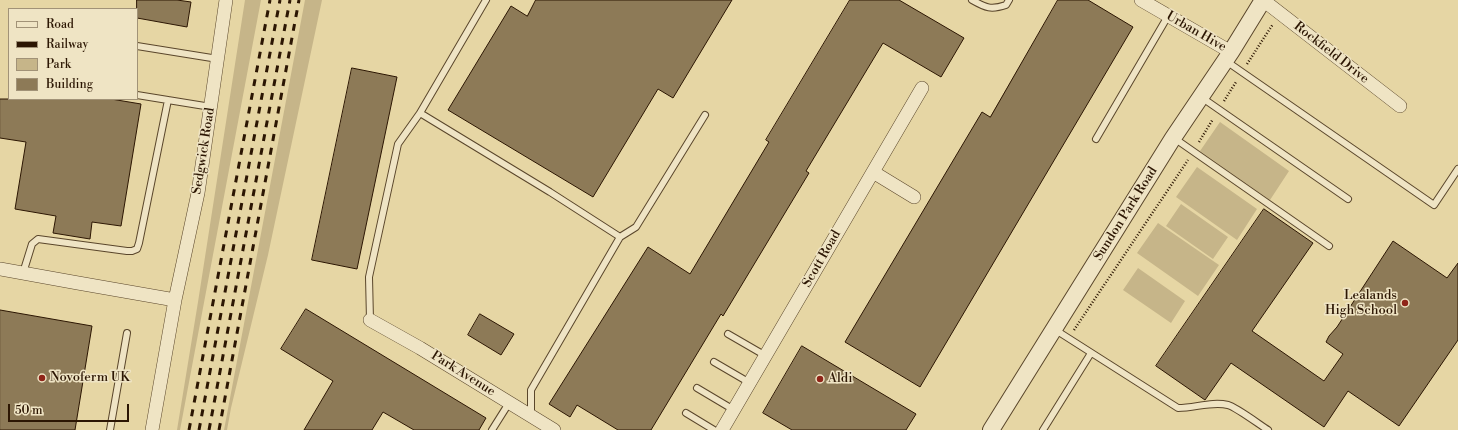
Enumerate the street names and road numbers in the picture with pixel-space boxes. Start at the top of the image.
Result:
street label: Urban Hive [1163,9,1229,55]
street label: Rockfield Drive [1290,19,1372,87]
street label: Sedgwick Road [189,107,219,195]
street label: Sundon Park Road [1091,164,1161,264]
street label: Scott Road [799,228,845,290]
street label: Park Avenue [428,348,498,400]

